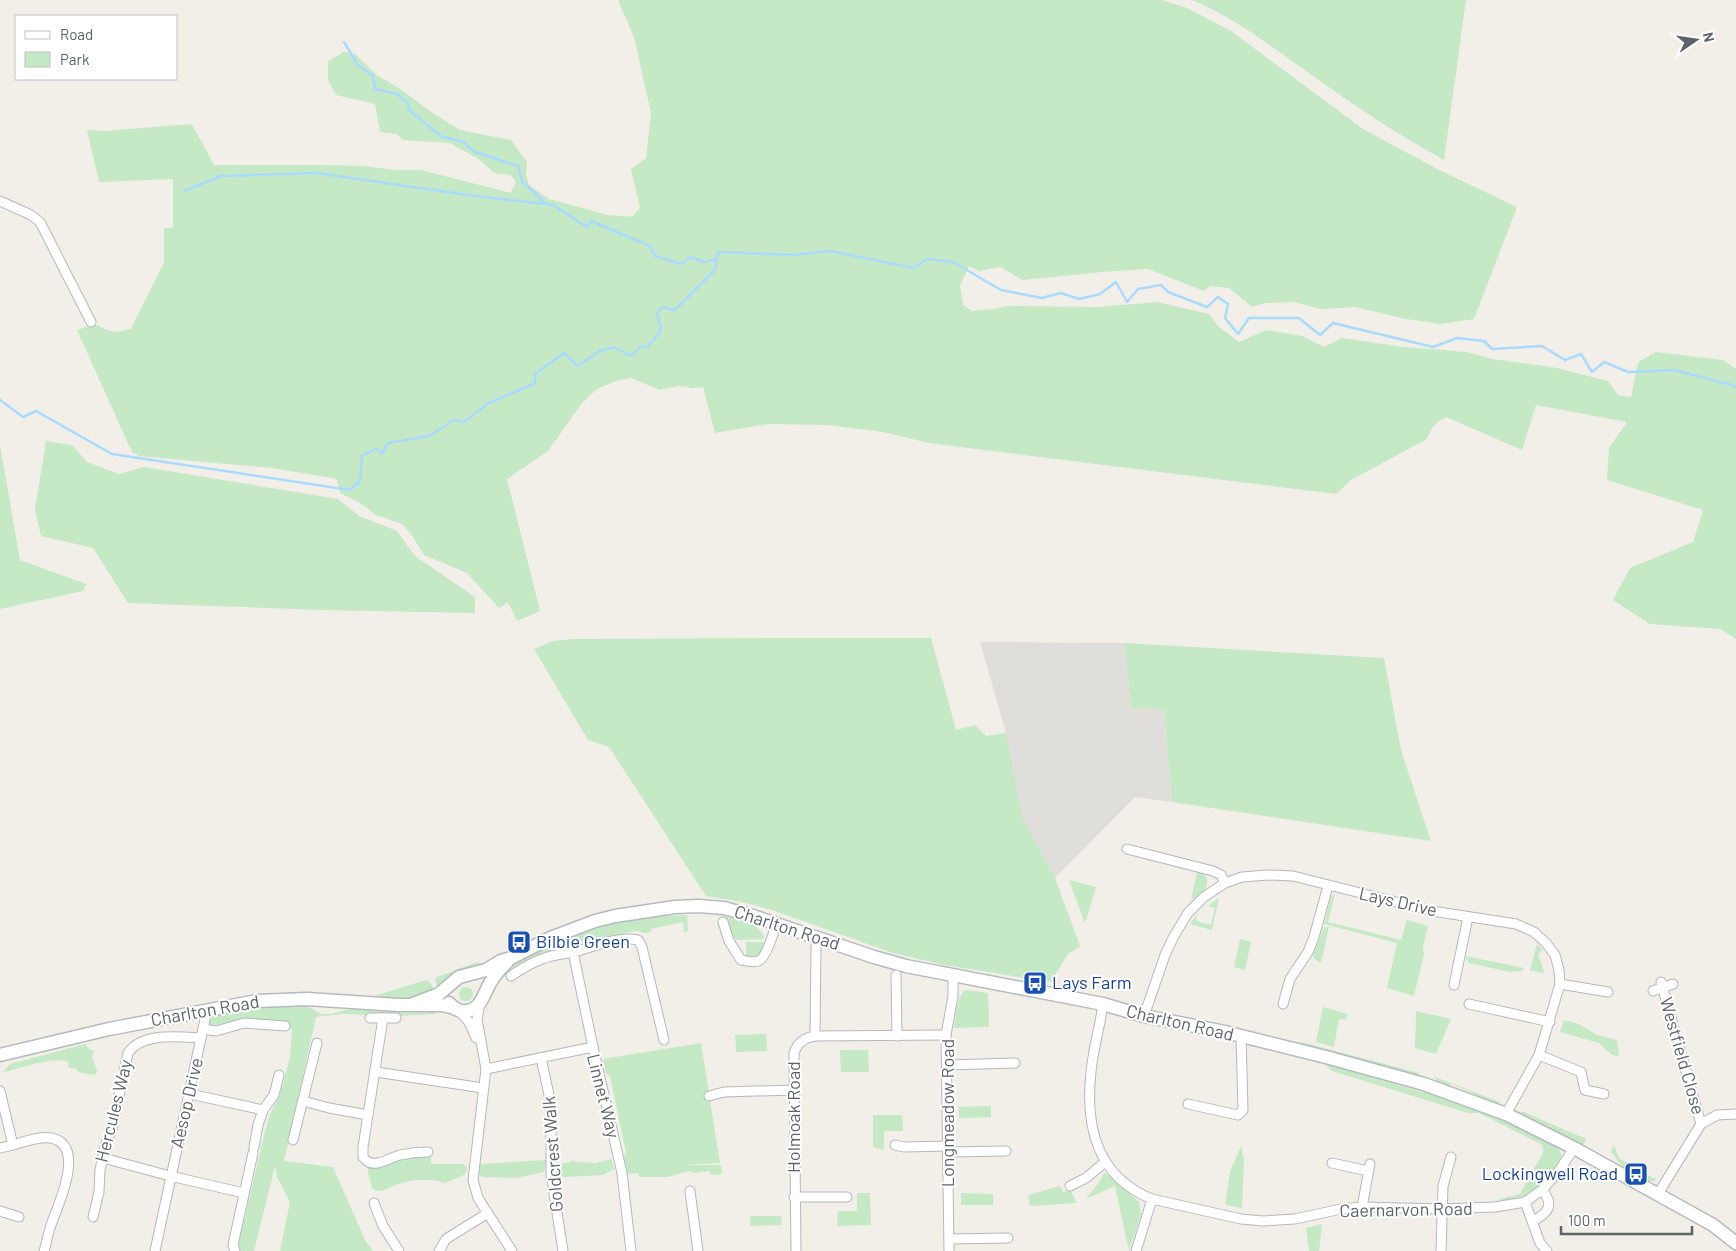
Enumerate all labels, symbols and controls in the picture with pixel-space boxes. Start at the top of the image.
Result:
legend [15,15,178,80]
north arrow [1671,15,1721,65]
text: Road [60,25,93,43]
text: N [1700,31,1718,43]
text: Park [60,50,90,68]
street label: Lays Drive [1357,881,1439,921]
street label: Charlton Road [732,900,843,954]
bus stop icon: Bilbie Green [506,929,532,955]
place label: Bilbie Green [536,930,630,952]
bus stop icon: Lays Farm [1022,970,1048,996]
place label: Lays Farm [1052,971,1132,993]
street label: Charlton Road [149,990,261,1030]
street label: Westfield Close [1656,995,1710,1117]
street label: Charlton Road [1124,999,1236,1045]
street label: Longmeadow Road [936,1039,958,1187]
street label: Linnet Way [583,1051,625,1140]
street label: Aesop Drive [165,1055,207,1150]
street label: Hercules Way [90,1057,136,1164]
street label: Holmoak Road [782,1061,804,1173]
street label: Goldcrest Walk [537,1095,567,1213]
bus stop icon: Lockingwell Road [1623,1161,1649,1187]
place label: Lockingwell Road [1482,1162,1618,1184]
street label: Caernarvon Road [1339,1197,1473,1221]
scale bar [1561,1204,1692,1236]
text: 100 m [1568,1211,1606,1229]

